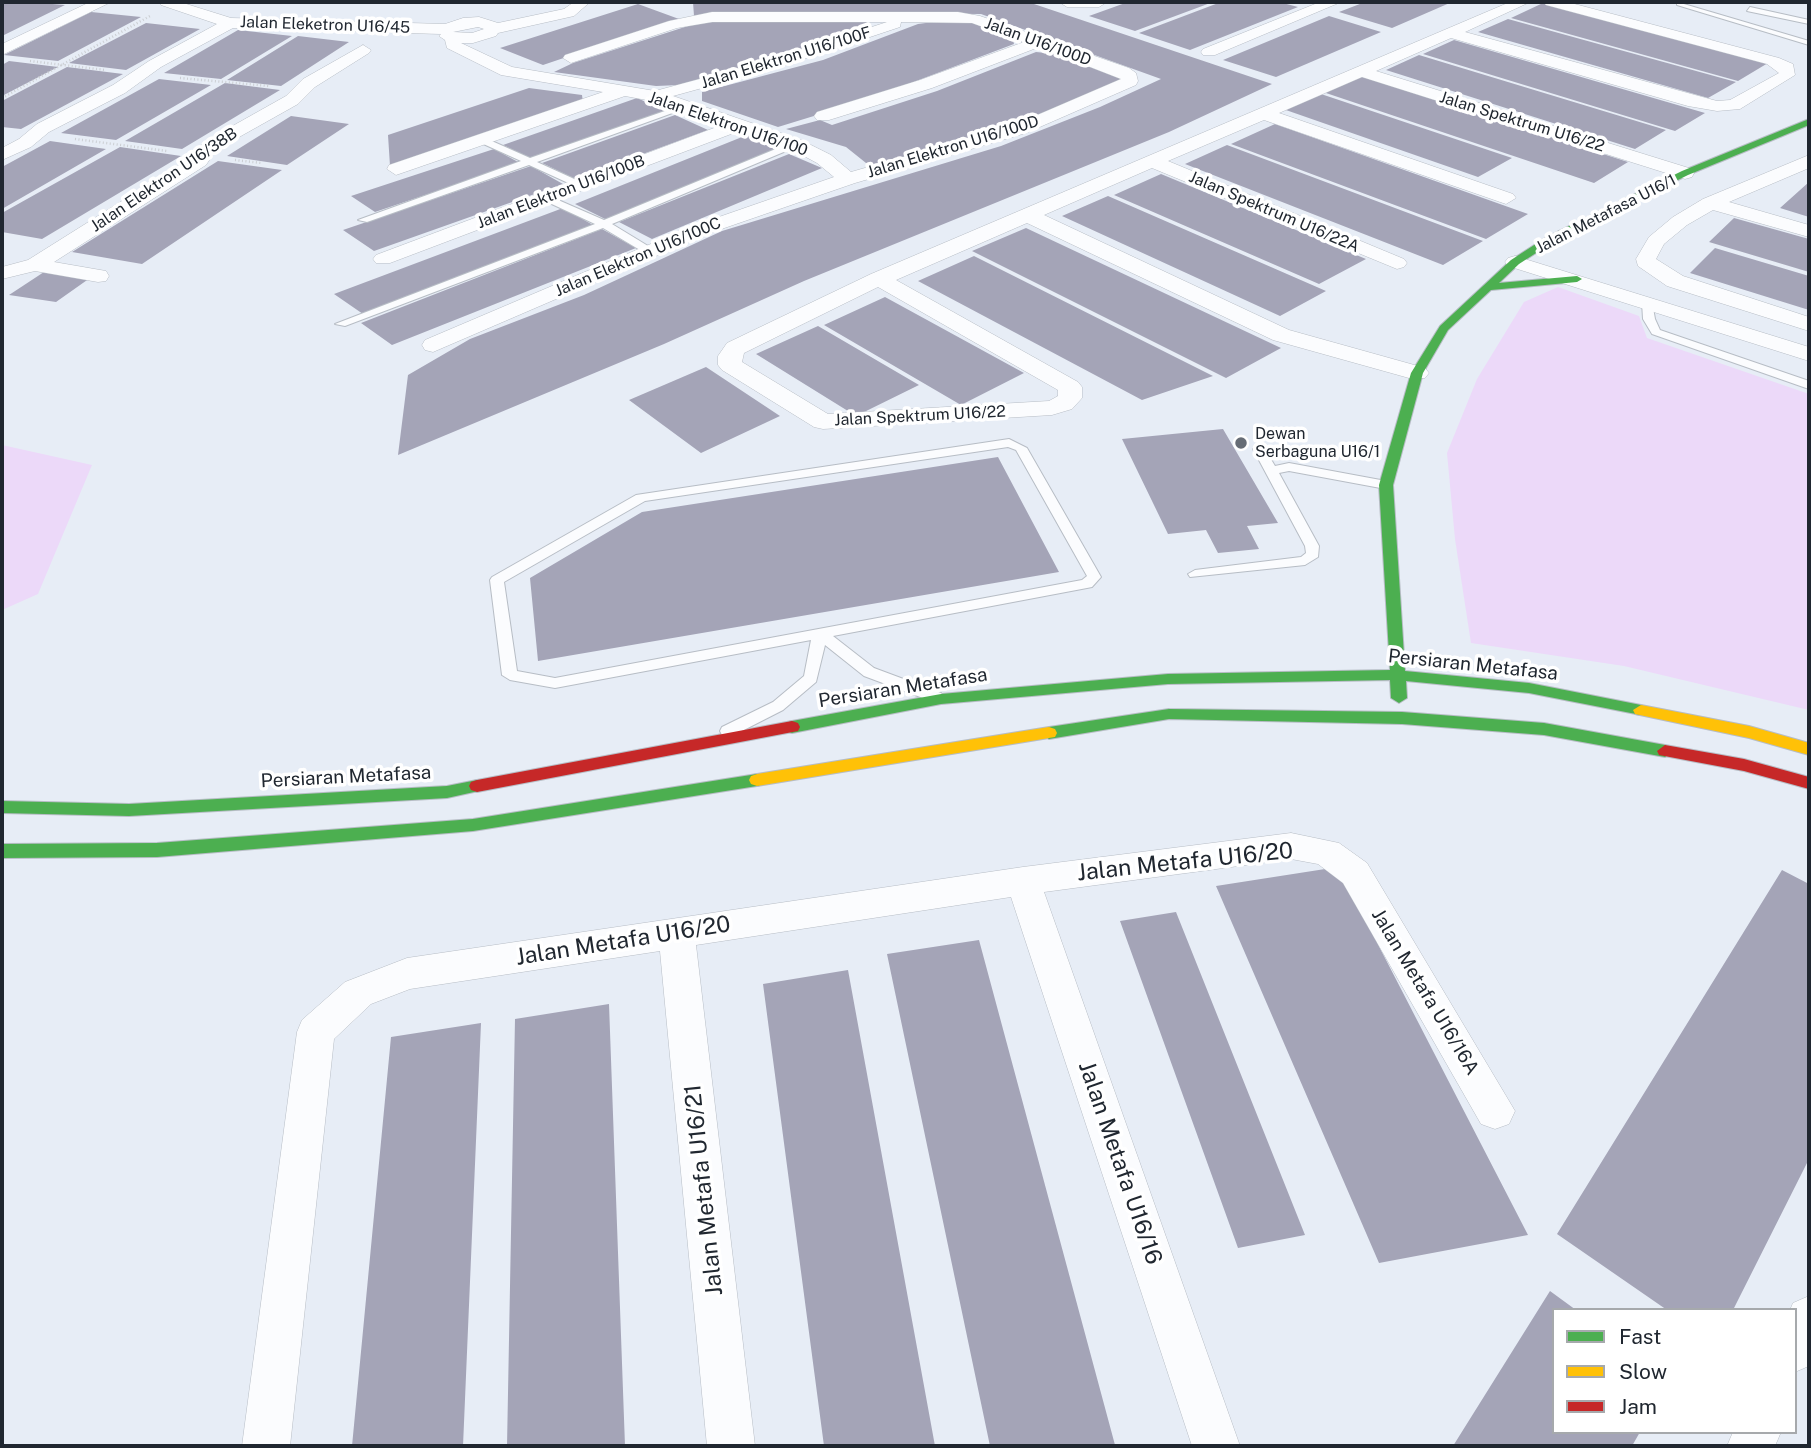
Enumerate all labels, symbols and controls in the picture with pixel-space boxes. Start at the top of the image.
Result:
street label: Jalan Eleketron U16/45 [240,12,410,38]
street label: Jalan U16/100D [982,14,1094,70]
street label: Jalan Elektron U16/100F [699,23,873,93]
street label: Jalan Elektron U16/100 [646,88,810,160]
street label: Jalan Spektrum U16/22 [1437,88,1607,156]
street label: Jalan Elektron U16/100D [865,112,1041,182]
street label: Jalan Elektron U16/38B [87,124,241,236]
street label: Jalan Elektron U16/100B [474,151,648,233]
street label: Jalan Spektrum U16/22A [1186,167,1362,257]
street label: Jalan Metafasa U16/1 [1533,170,1679,258]
street label: Jalan Elektron U16/100C [552,213,724,301]
street label: Jalan Spektrum U16/22 [834,402,1006,430]
place label: Dewan Serbaguna U16/1 [1255,424,1380,462]
marker: Dewan Serbaguna U16/1 [1233,435,1249,451]
street label: Persiaran Metafasa [1387,645,1559,685]
street label: Persiaran Metafasa [817,663,989,713]
street label: Persiaran Metafasa [260,761,432,793]
street label: Jalan Metafa U16/20 [1076,837,1294,887]
street label: Jalan Metafa U16/16A [1366,905,1484,1079]
street label: Jalan Metafa U16/20 [514,910,732,972]
street label: Jalan Metafa U16/16 [1072,1058,1168,1268]
street label: Jalan Metafa U16/21 [679,1083,729,1297]
legend [1552,1308,1797,1434]
text: Fast [1619,1324,1661,1349]
text: Slow [1619,1359,1667,1384]
text: Jam [1619,1394,1657,1419]

